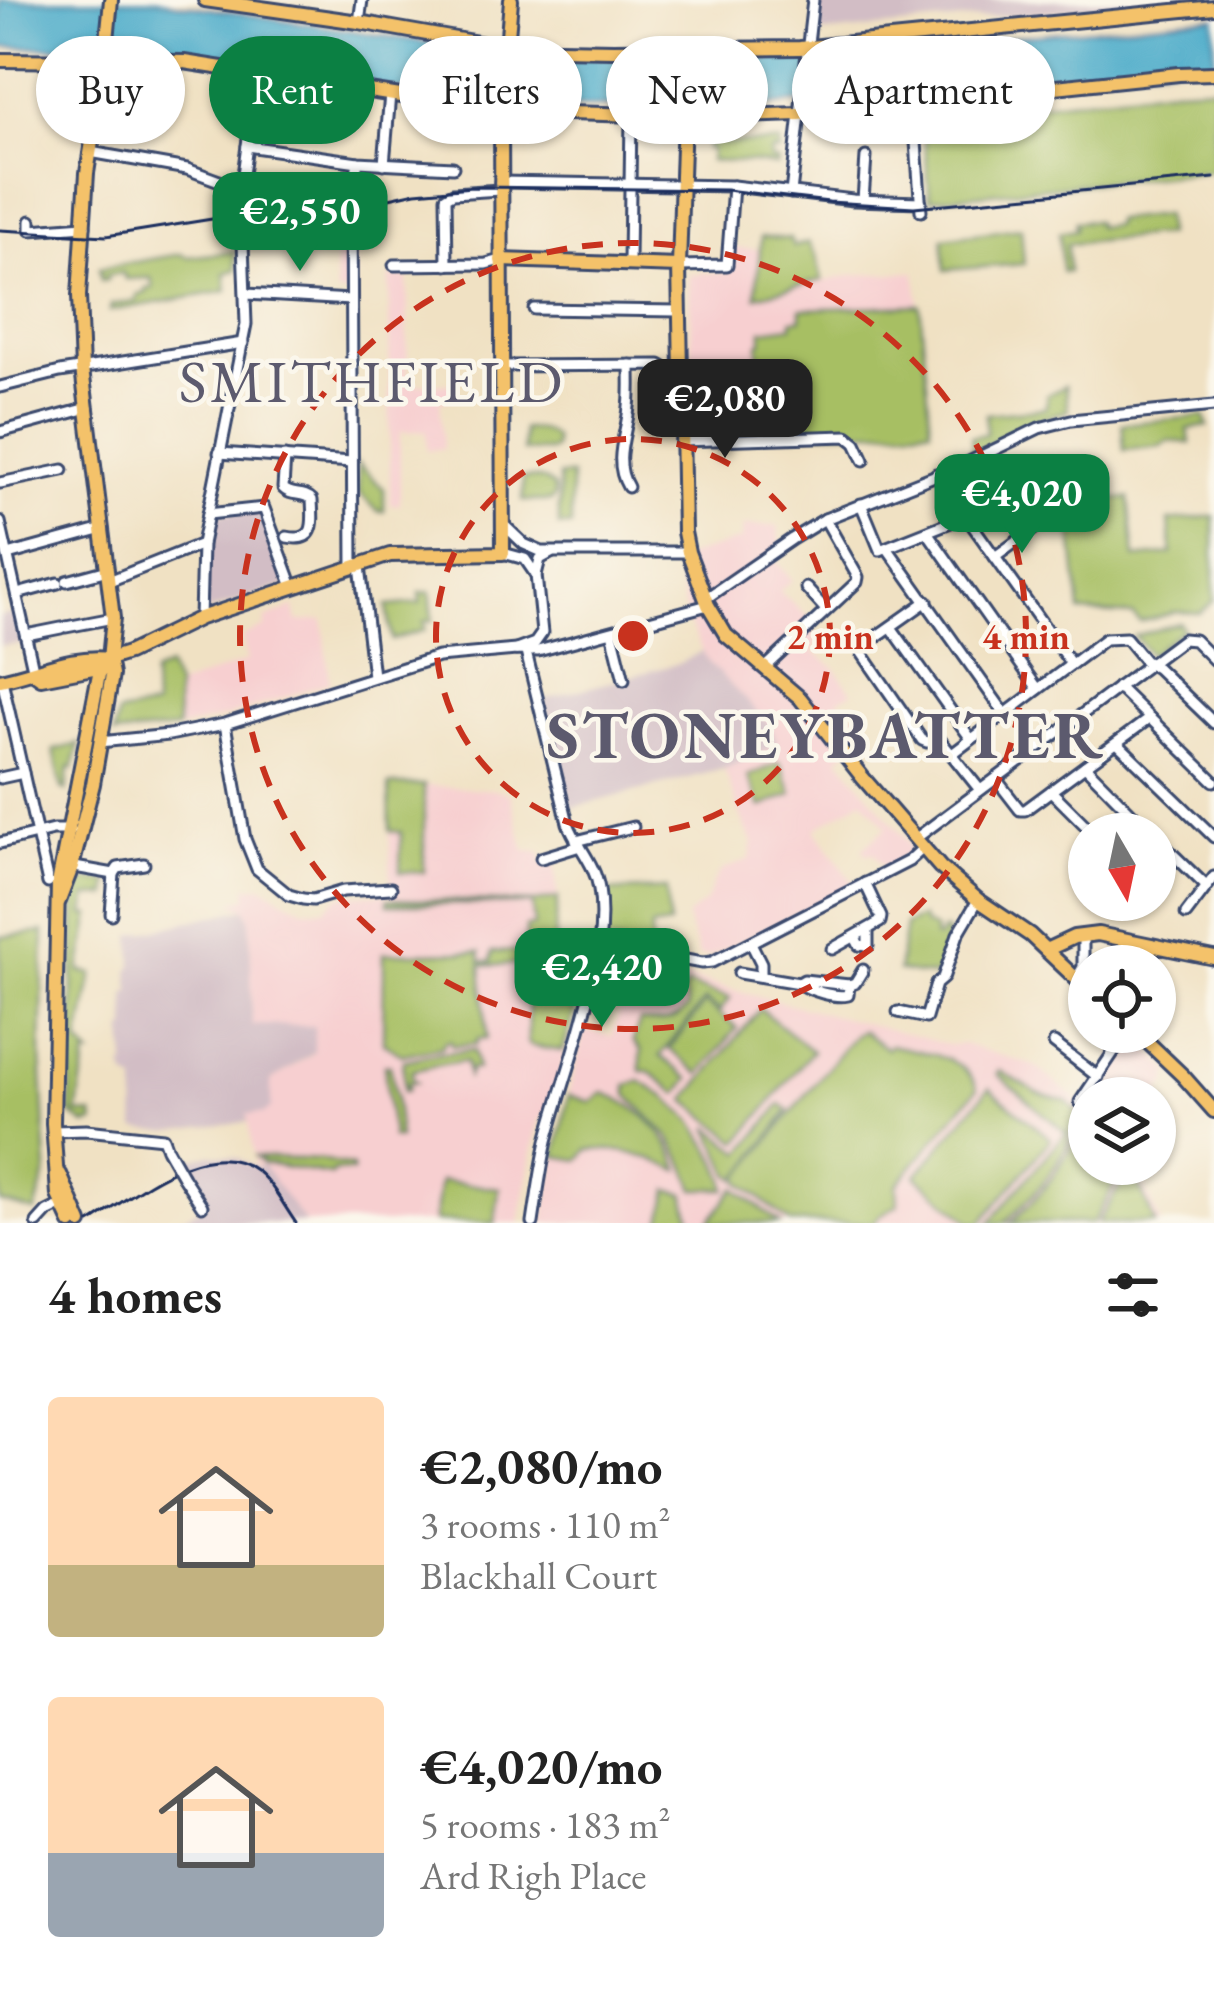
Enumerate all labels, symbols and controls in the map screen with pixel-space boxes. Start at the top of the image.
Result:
chip: Buy [36,36,185,144]
chip: Rent [209,36,375,144]
chip: Filters [399,36,582,144]
chip: New [606,36,768,144]
chip: Apartment [792,36,1055,144]
pin: €2,550 [202,172,398,274]
text: €2,550 [240,185,360,236]
district label: SMITHFIELD [179,342,565,420]
pin: €2,080 [627,359,823,461]
text: €2,080 [665,372,785,423]
pin: €4,020 [924,454,1120,556]
text: €4,020 [962,467,1082,518]
text: 2 min [786,613,874,660]
text: 4 min [982,613,1070,660]
centre of rings [612,615,654,657]
district label: STONEYBATTER [546,692,1106,778]
north arrow [1068,813,1176,921]
map controls [1068,813,1176,1185]
pin: €2,420 [504,928,700,1030]
text: €2,420 [542,941,662,992]
button: locate [1068,945,1176,1053]
button: layers [1068,1077,1176,1185]
text: 4 homes [48,1262,222,1328]
icon: filters [1100,1262,1166,1328]
text: €2,080/mo [420,1433,663,1499]
icon: home [144,1445,288,1589]
text: 3 rooms · 110 m² [420,1499,671,1550]
text: Blackhall Court [420,1550,657,1601]
text: €4,020/mo [420,1733,663,1799]
icon: home [144,1745,288,1889]
text: 5 rooms · 183 m² [420,1799,671,1850]
text: Ard Righ Place [420,1850,647,1901]

